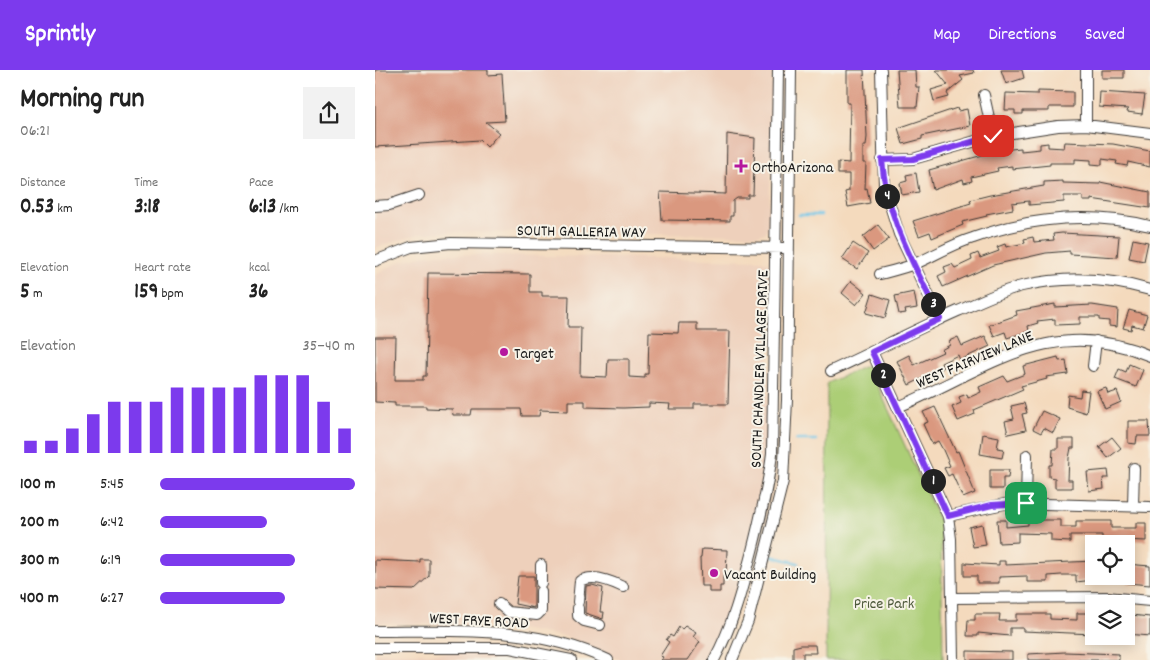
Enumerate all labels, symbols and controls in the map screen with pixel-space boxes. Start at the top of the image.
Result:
text: Sprintly [25,18,95,52]
text: Map [933,23,960,48]
text: Directions [988,23,1057,48]
text: Saved [1085,23,1125,48]
text: Morning run [20,81,144,121]
button: share [303,87,355,139]
pin [972,115,1014,157]
text: 06:21 [20,120,50,143]
icon: check [979,122,1007,150]
place label: OrthoArizona [752,157,834,180]
marker: OrthoArizona [734,159,748,173]
text: Distance [20,173,66,193]
text: Time [134,173,158,193]
text: Pace [249,173,273,193]
pin: 4 [875,184,899,208]
text: 4 [885,186,890,206]
text: 0.53 [20,193,54,223]
text: 3:18 [134,193,160,223]
text: 6:13 [249,193,276,223]
text: km [54,199,73,219]
text: /km [276,199,299,219]
street label: SOUTH GALLERIA WAY [517,220,646,245]
text: Elevation [20,258,69,278]
text: Heart rate [134,258,191,278]
text: kcal [249,258,270,278]
street label: SOUTH CHANDLER VILLAGE DRIVE [746,269,775,468]
text: 5 [20,278,30,308]
text: 159 [134,278,158,308]
text: 36 [249,278,268,308]
text: m [30,284,43,304]
text: bpm [158,284,184,304]
pin: 3 [921,292,945,316]
text: 3 [930,294,937,314]
street label: WEST FAIRVIEW LANE [913,325,1038,395]
text: Elevation [20,335,76,358]
text: 35–40 m [303,335,355,358]
place label: Target [514,343,554,366]
marker: Target [498,346,510,358]
pin: 2 [871,362,895,388]
text: 2 [880,365,887,385]
pin: 1 [921,468,945,494]
text: 1 [932,471,935,491]
text: 100 m [20,473,56,496]
text: 5:45 [100,473,124,496]
pin [1005,482,1047,524]
icon: arrive [1012,489,1040,517]
text: 200 m [20,511,59,534]
text: 6:42 [100,511,124,534]
map controls [1085,535,1135,645]
button: locate [1085,535,1135,585]
text: 300 m [20,549,59,572]
text: 6:19 [100,549,121,572]
place label: Vacant Building [724,564,816,587]
marker: Vacant Building [708,567,720,579]
text: 400 m [20,587,59,610]
text: 6:27 [100,587,124,610]
park label: Price Park [854,593,914,616]
button: layers [1085,595,1135,645]
street label: WEST FRYE ROAD [429,607,529,636]

